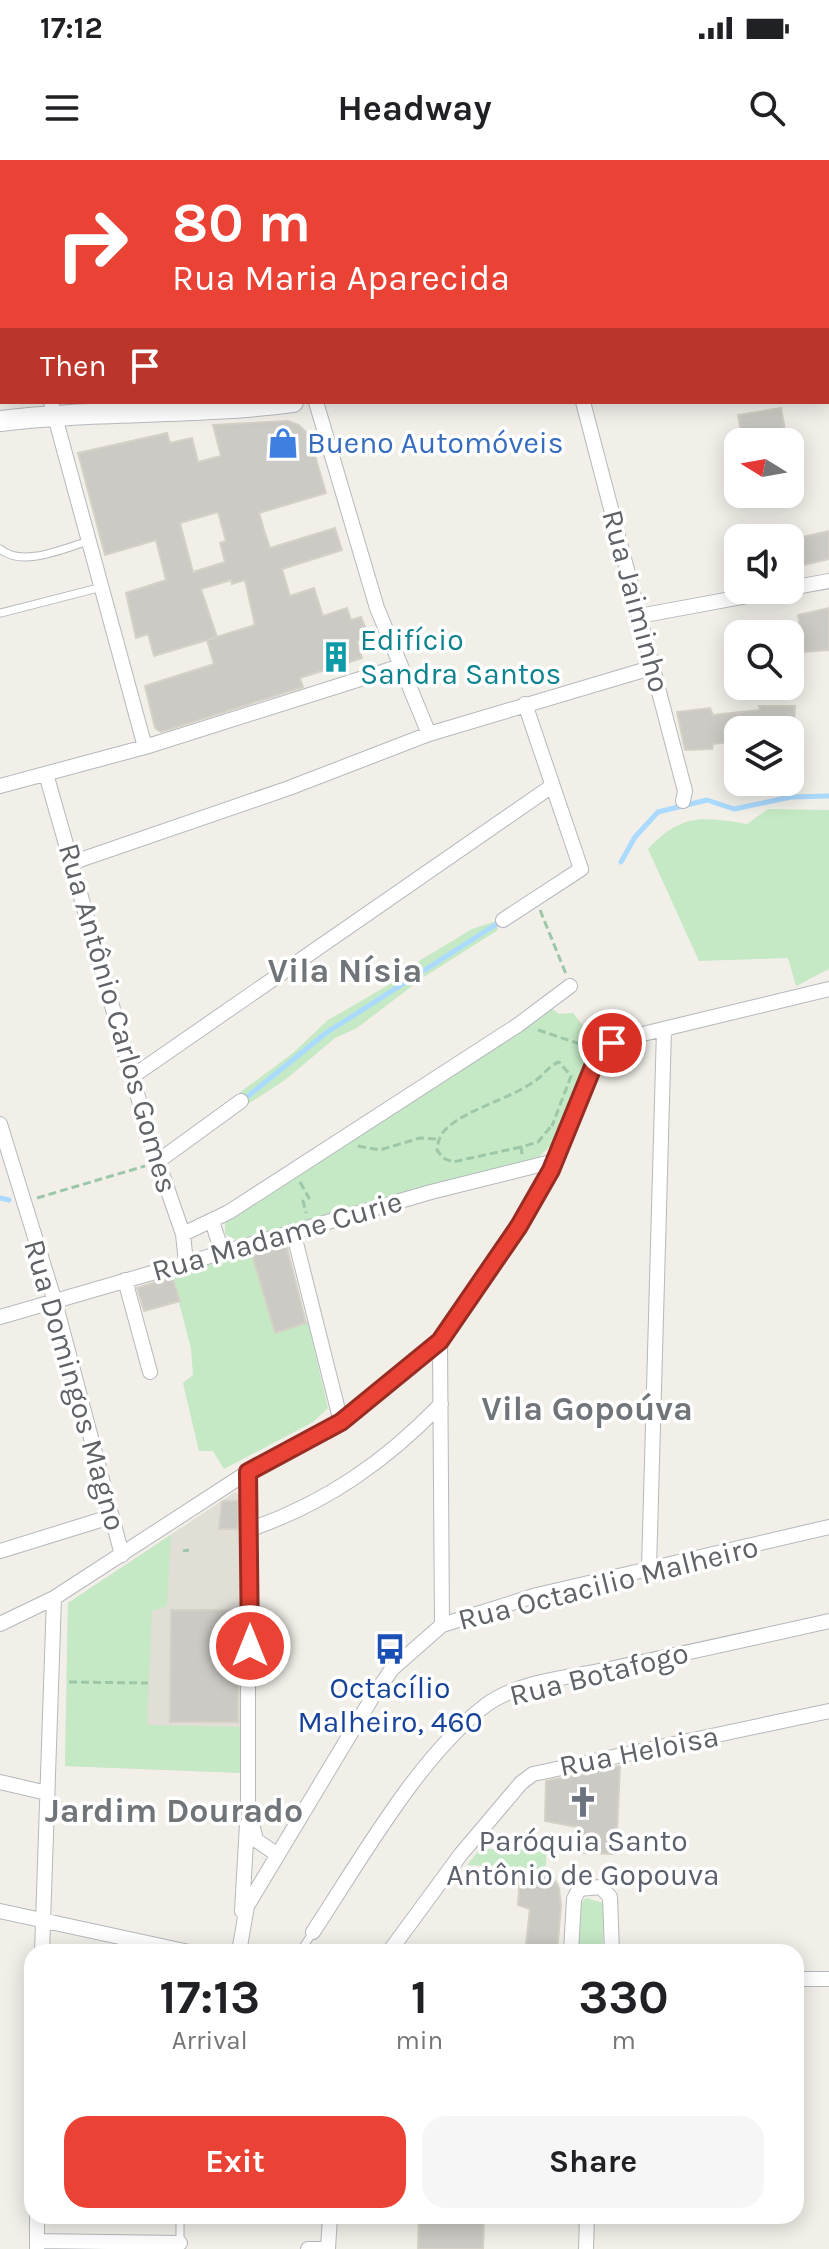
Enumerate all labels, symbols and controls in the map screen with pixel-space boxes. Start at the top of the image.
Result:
text: 17:12 [40,10,103,46]
icon: menu [40,86,84,130]
icon: search [745,86,789,130]
text: Headway [337,87,492,129]
text: 80 m [172,190,311,255]
icon: right [40,192,144,296]
text: Rua Maria Aparecida [172,257,510,299]
icon: arrive [123,344,167,388]
text: Then [40,348,107,384]
place label: Bueno Automóveis [307,425,564,461]
shop icon: Bueno Automóveis [266,426,300,460]
north arrow [724,428,804,508]
map controls [724,428,804,796]
street label: Rua Jaiminho [594,506,678,696]
button: sound [724,524,804,604]
button: search [724,620,804,700]
place label: Edifício Sandra Santos [360,622,561,692]
building icon: Edifício Sandra Santos [319,640,353,674]
button: layers [724,716,804,796]
street label: Rua Antônio Carlos Gomes [51,839,185,1197]
district label: Vila Nísia [268,951,423,991]
pin [578,1009,646,1077]
icon: arrive [590,1021,634,1065]
street label: Rua Madame Curie [148,1183,406,1289]
street label: Rua Domingos Magno [16,1235,134,1535]
district label: Vila Gopoúva [481,1389,693,1429]
street label: Rua Octacilio Malheiro [454,1528,762,1638]
position arrow [208,1604,292,1688]
bus stop icon: Octacílio Malheiro, 460 [373,1632,407,1666]
street label: Rua Botafogo [506,1634,692,1714]
place label: Octacílio Malheiro, 460 [297,1670,483,1740]
street label: Rua Heloisa [556,1718,722,1784]
church icon: Paróquia Santo Antônio de Gopouva [566,1785,600,1819]
district label: Jardim Dourado [45,1791,303,1831]
place label: Paróquia Santo Antônio de Gopouva [446,1823,720,1893]
text: 17:13 [159,1969,260,2025]
text: 1 [411,1969,428,2025]
text: 330 [579,1969,669,2025]
text: Arrival [172,2025,248,2056]
text: min [396,2025,443,2056]
text: m [611,2025,636,2056]
button: Exit [64,2116,406,2208]
button: Share [422,2116,764,2208]

